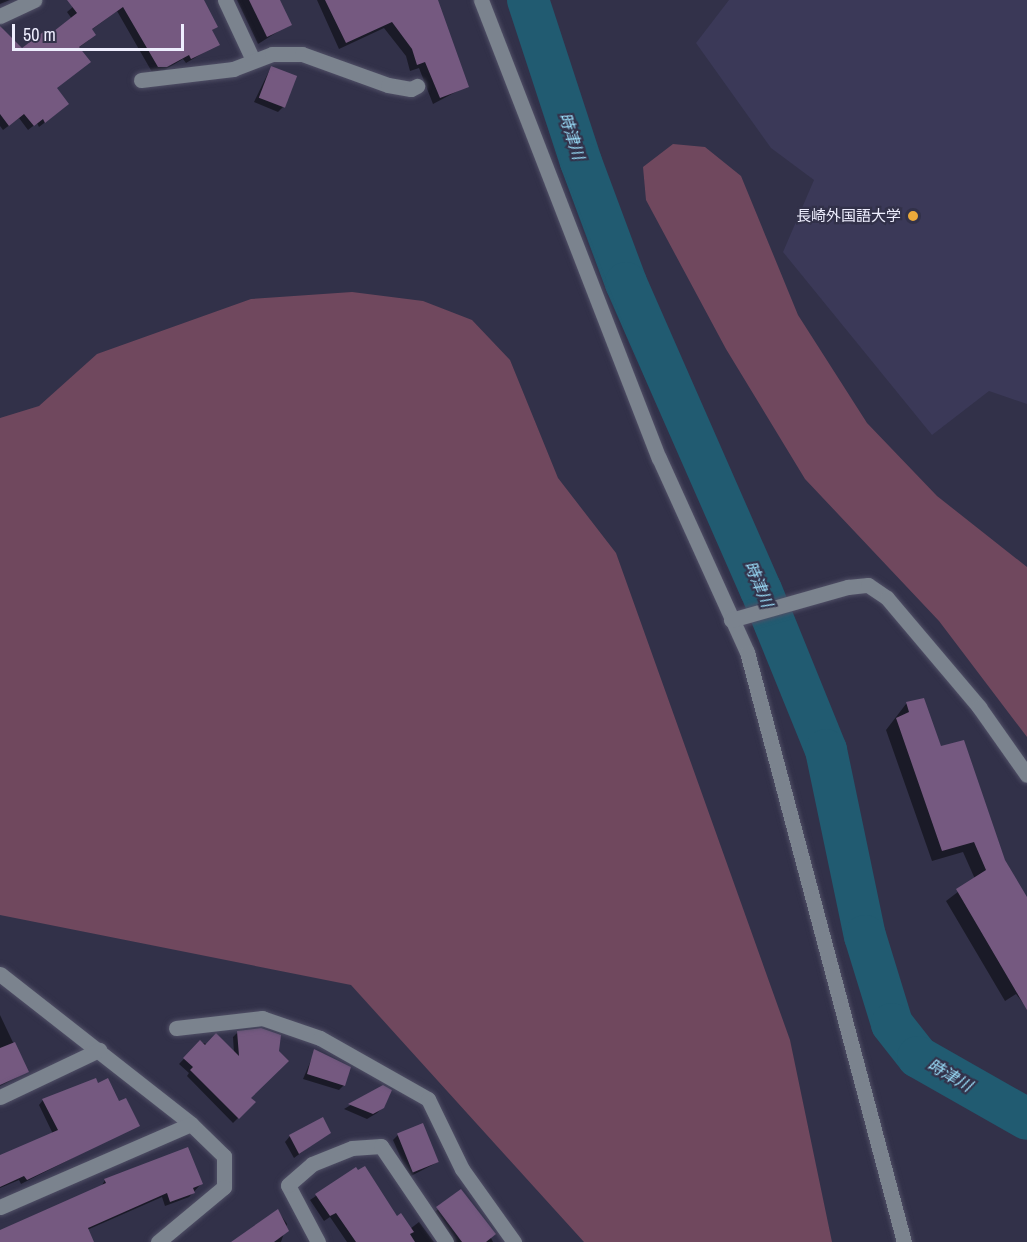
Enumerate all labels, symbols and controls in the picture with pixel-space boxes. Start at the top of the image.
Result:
scale bar [15,12,188,50]
text: 50 m [23,22,56,47]
water label: 時津川 [555,110,589,162]
place label: 長崎外国語大学 [796,207,901,225]
marker: 長崎外国語大学 [906,209,920,223]
water label: 時津川 [741,558,777,610]
water label: 時津川 [924,1055,976,1095]

